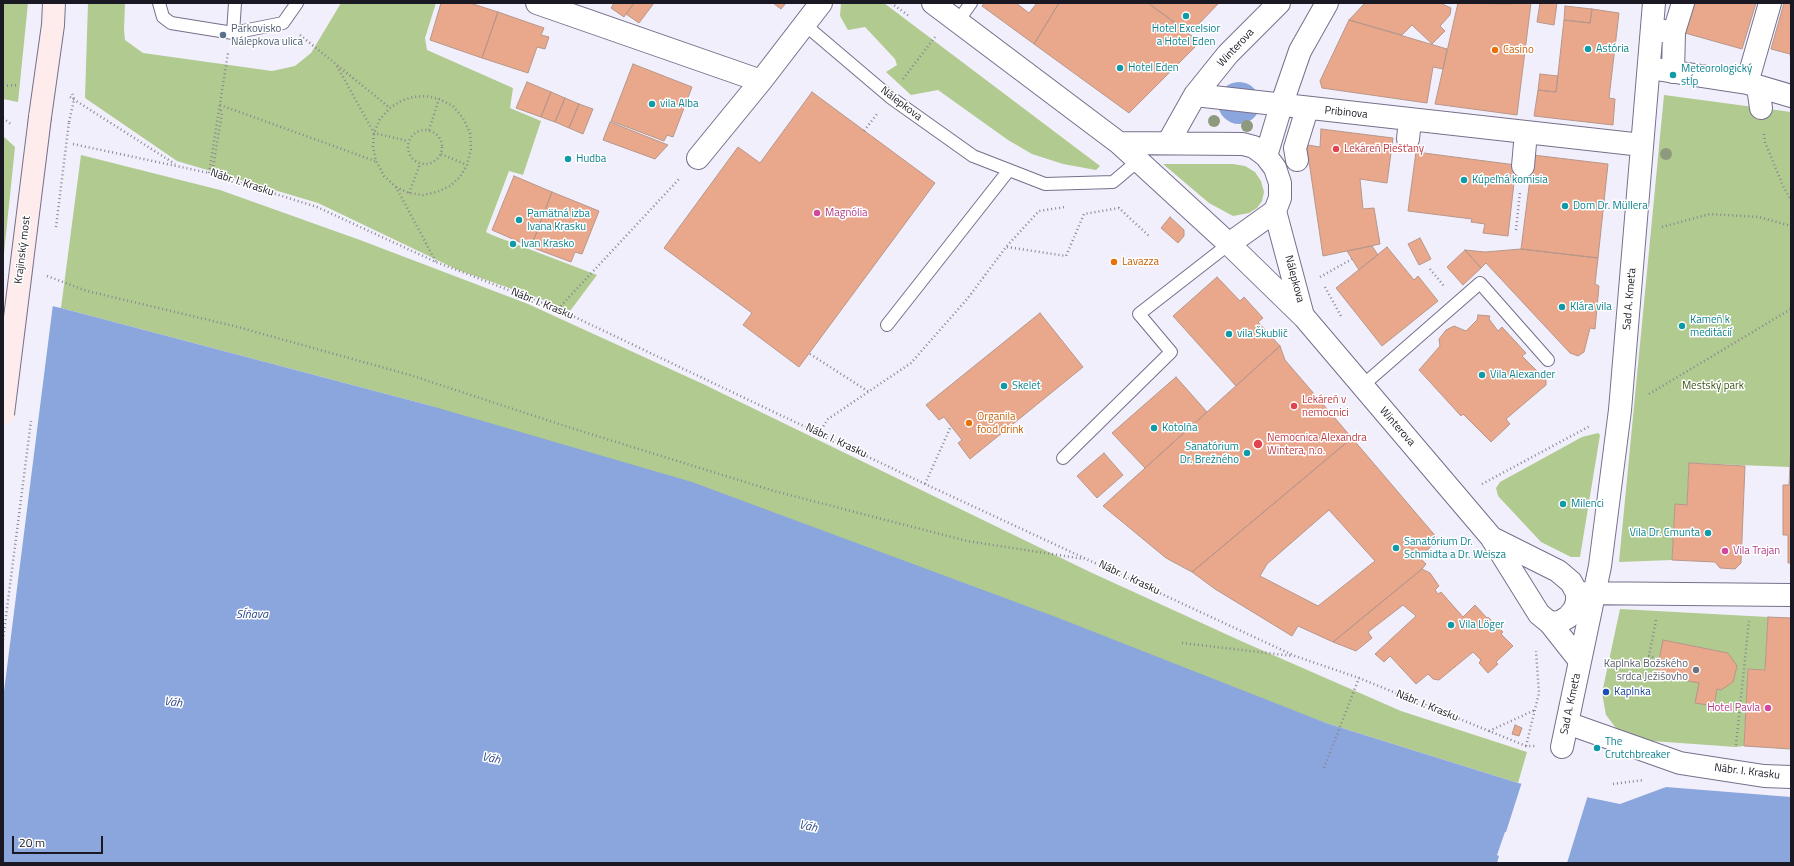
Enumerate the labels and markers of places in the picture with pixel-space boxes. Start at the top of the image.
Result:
marker: Hotel Excelsior a Hotel Eden [1181,11,1191,21]
place label: Parkovisko Nálepkova ulica [231,22,303,48]
place label: Hotel Excelsior a Hotel Eden [1152,22,1220,48]
marker: Parkovisko Nálepkova ulica [218,30,228,40]
place label: Astória [1596,42,1629,56]
place label: Casino [1503,43,1534,57]
marker: Astória [1583,44,1593,54]
marker: Casino [1490,45,1500,55]
place label: Hotel Eden [1128,61,1179,75]
place label: Meteorologický stĺp [1681,62,1752,88]
marker: Hotel Eden [1115,63,1125,73]
marker: Meteorologický stĺp [1668,70,1678,80]
place label: vila Alba [660,97,699,111]
marker: vila Alba [647,99,657,109]
place label: Lekáreň Piešťany [1344,142,1424,156]
marker: Lekáreň Piešťany [1331,144,1341,154]
place label: Hudba [576,152,606,166]
marker: Hudba [563,154,573,164]
place label: Kúpeľná komisia [1472,173,1548,187]
marker: Kúpeľná komisia [1459,175,1469,185]
place label: Dom Dr. Müllera [1573,199,1648,213]
marker: Dom Dr. Müllera [1560,201,1570,211]
place label: Magnólia [825,206,868,220]
place label: Pamätná izba Ivana Krasku [527,207,590,233]
marker: Magnólia [812,208,822,218]
marker: Pamätná izba Ivana Krasku [514,215,524,225]
place label: Ivan Krasko [521,237,574,251]
marker: Ivan Krasko [508,239,518,249]
place label: Lavazza [1122,255,1159,269]
marker: Lavazza [1109,257,1119,267]
place label: Klára vila [1570,300,1612,314]
marker: Klára vila [1557,302,1567,312]
place label: Kameň k meditácií [1690,313,1732,339]
marker: Kameň k meditácií [1677,321,1687,331]
place label: vila Škublič [1237,327,1288,341]
marker: vila Škublič [1224,329,1234,339]
place label: Vila Alexander [1490,368,1555,382]
marker: Vila Alexander [1477,370,1487,380]
place label: Skelet [1012,379,1041,393]
marker: Skelet [999,381,1009,391]
place label: Lekáreň v nemocnici [1302,393,1349,419]
marker: Lekáreň v nemocnici [1289,401,1299,411]
place label: Organila food drink [977,410,1024,436]
marker: Organila food drink [964,418,974,428]
place label: Kotolňa [1162,421,1197,435]
marker: Kotolňa [1149,423,1159,433]
place label: Nemocnica Alexandra Wintera, n.o. [1267,431,1367,457]
marker: Nemocnica Alexandra Wintera, n.o. [1252,438,1264,450]
place label: Sanatórium Dr. Brežného [1180,440,1239,466]
marker: Sanatórium Dr. Brežného [1242,448,1252,458]
place label: Milenci [1571,497,1604,511]
marker: Milenci [1558,499,1568,509]
place label: Vila Dr. Cmunta [1629,526,1700,540]
marker: Vila Dr. Cmunta [1703,528,1713,538]
place label: Sanatórium Dr. Schmidta a Dr. Weisza [1404,535,1506,561]
marker: Sanatórium Dr. Schmidta a Dr. Weisza [1391,543,1401,553]
place label: Vila Trajan [1733,544,1780,558]
marker: Vila Trajan [1720,546,1730,556]
place label: Vila Löger [1459,618,1504,632]
marker: Vila Löger [1446,620,1456,630]
place label: Kaplnka Božského srdca Ježišovho [1604,657,1688,683]
marker: Kaplnka Božského srdca Ježišovho [1691,665,1701,675]
place label: Kaplnka [1614,685,1651,699]
marker: Kaplnka [1601,687,1611,697]
place label: Hotel Pavla [1707,701,1760,715]
marker: Hotel Pavla [1763,703,1773,713]
place label: The Crutchbreaker [1605,735,1670,761]
marker: The Crutchbreaker [1592,743,1602,753]

